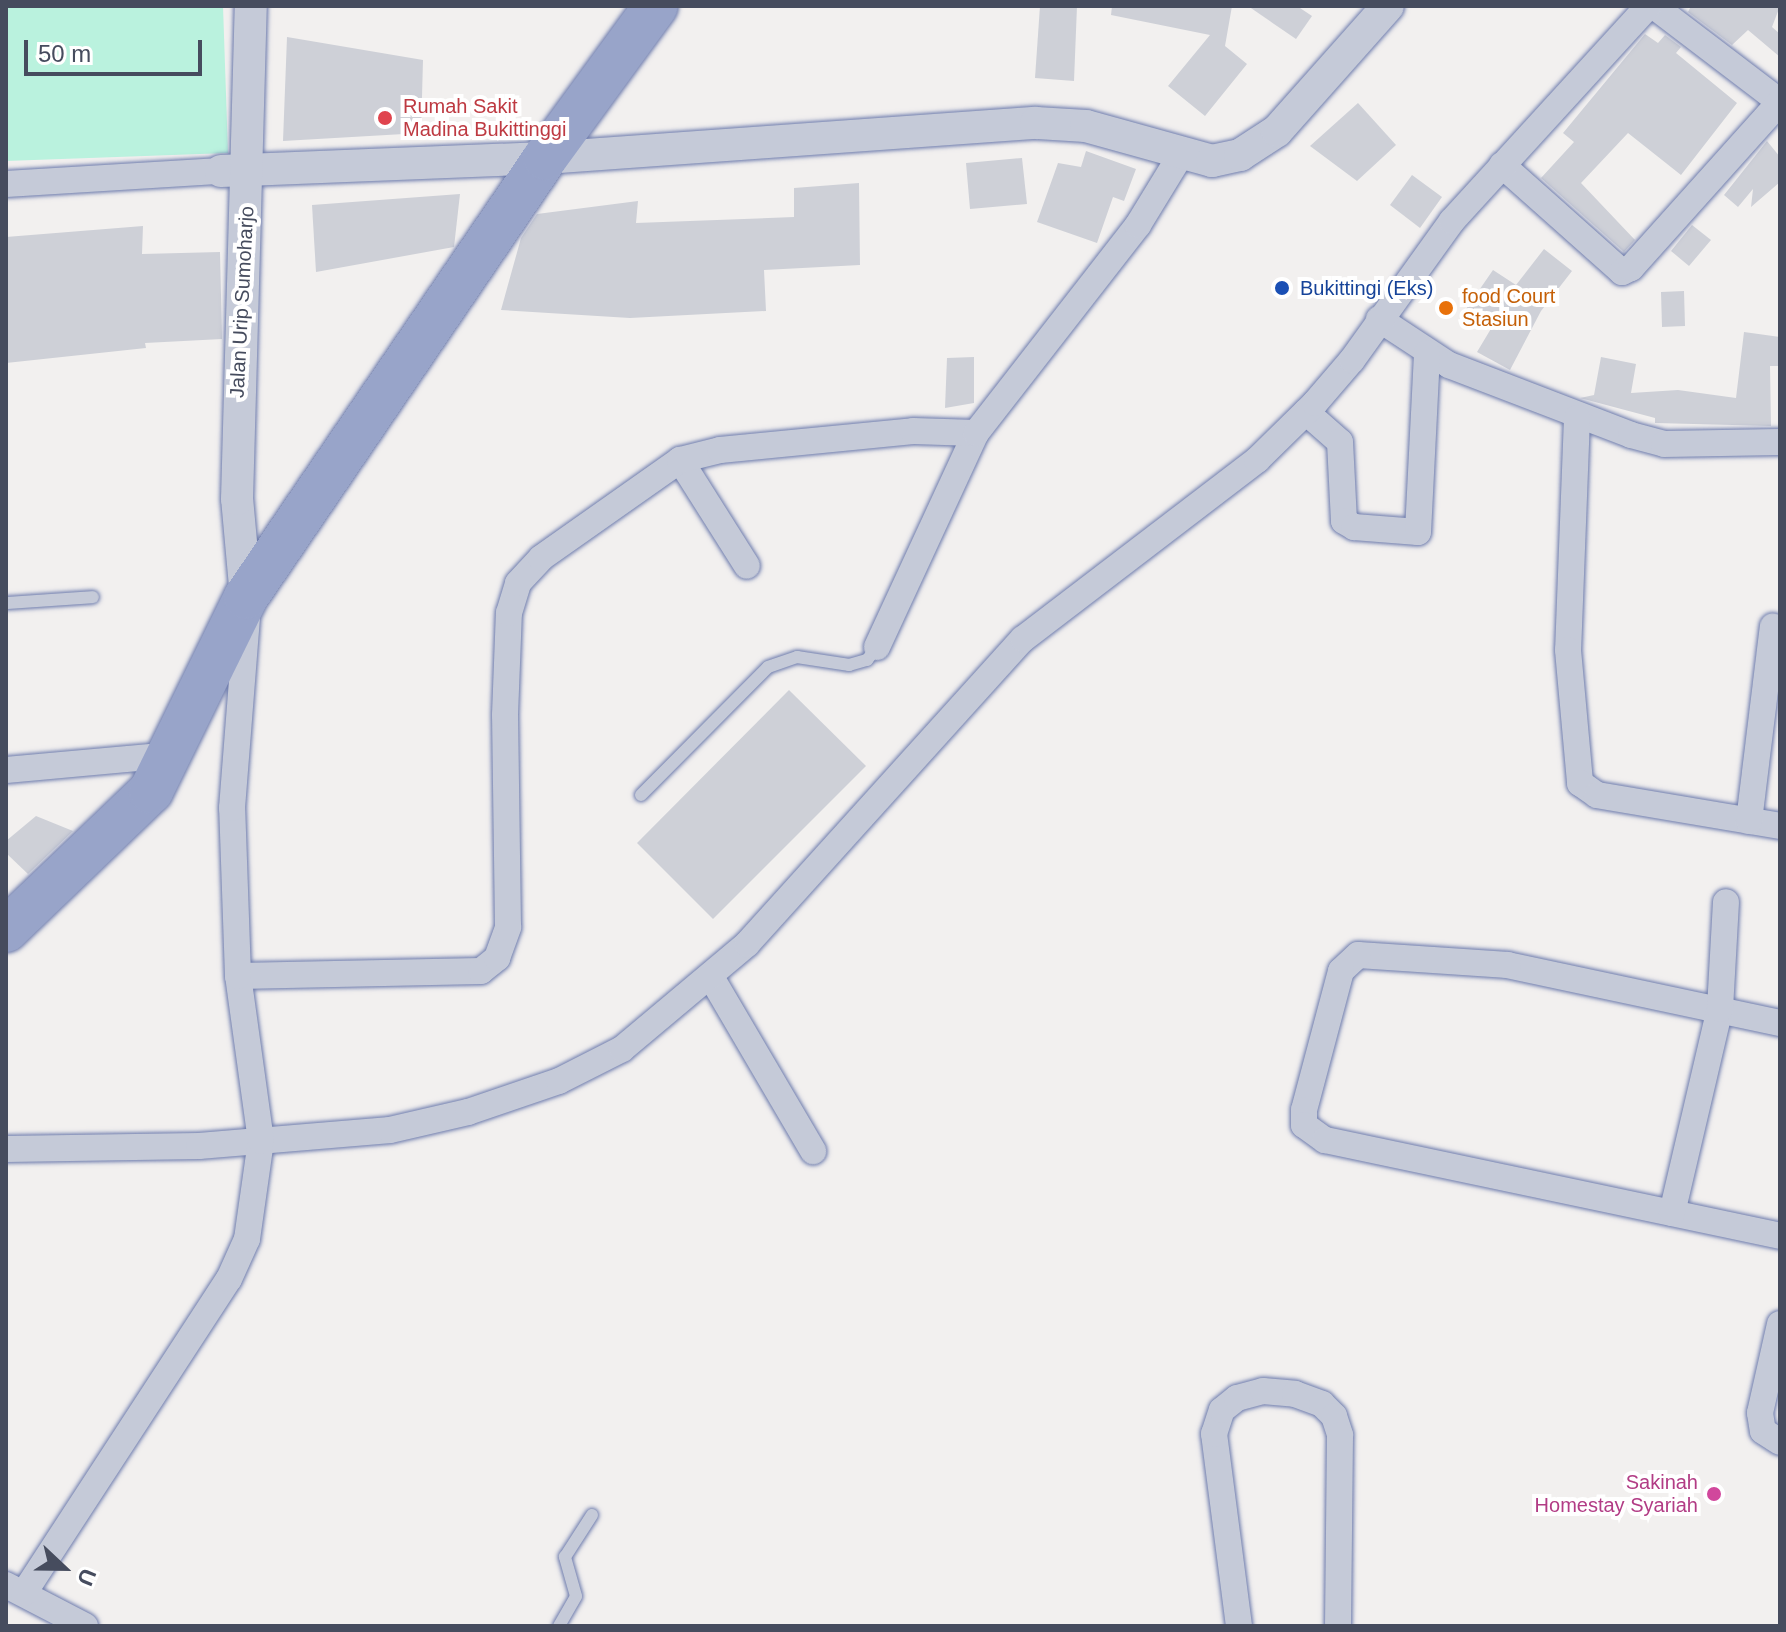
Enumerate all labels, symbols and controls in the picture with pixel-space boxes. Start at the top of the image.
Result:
scale bar [28,24,206,74]
text: 50 m [38,40,91,67]
place label: Rumah Sakit Madina Bukittinggi [403,94,566,141]
marker: Rumah Sakit Madina Bukittinggi [374,107,396,129]
street label: Jalan Urip Sumoharjo [225,205,259,399]
place label: Bukittingi (Eks) [1300,276,1433,300]
marker: Bukittingi (Eks) [1271,277,1293,299]
place label: food Court Stasiun [1462,284,1555,331]
marker: food Court Stasiun [1437,299,1455,317]
place label: Sakinah Homestay Syariah [1535,1470,1698,1517]
marker: Sakinah Homestay Syariah [1705,1485,1723,1503]
north arrow [24,1528,104,1608]
text: U [72,1565,101,1589]

